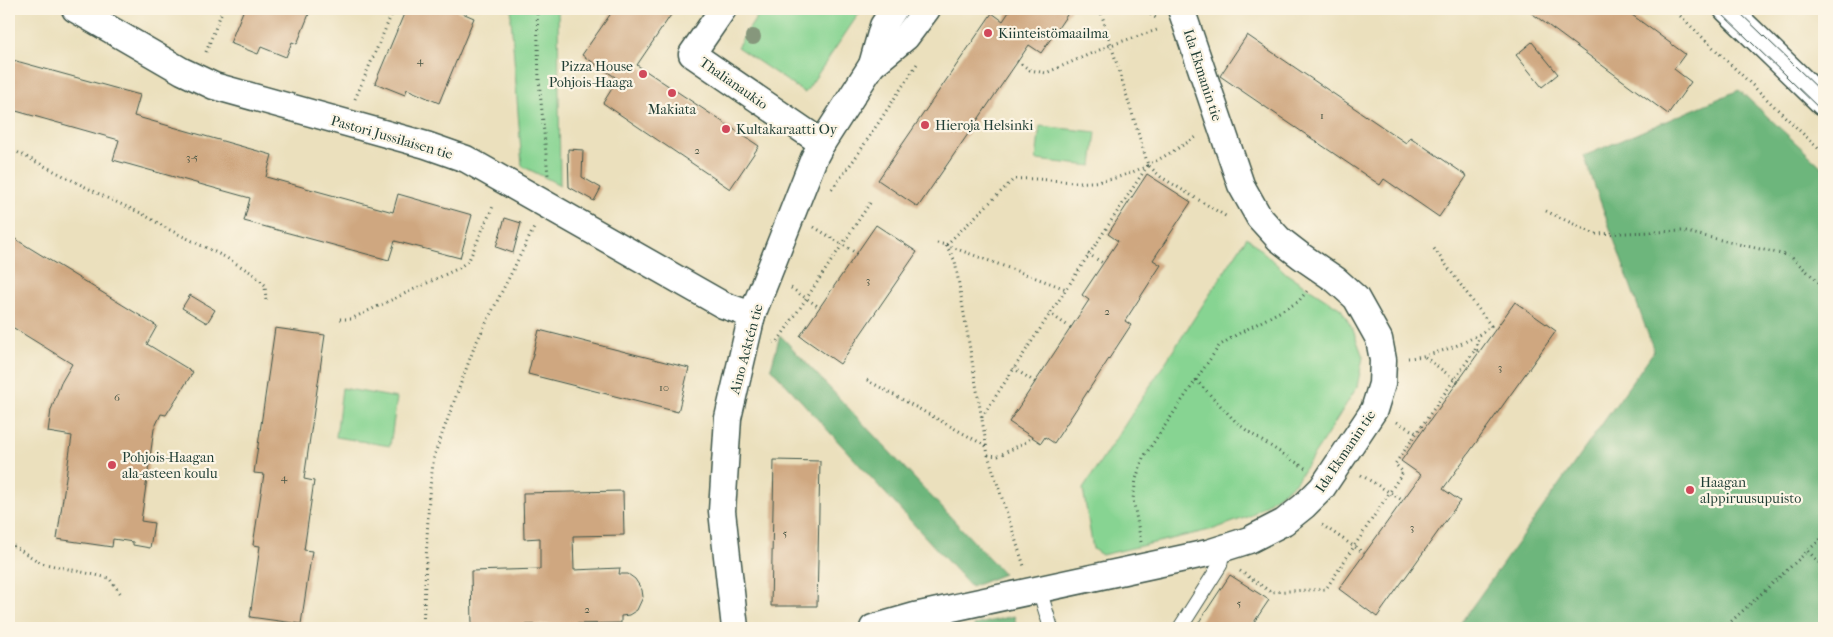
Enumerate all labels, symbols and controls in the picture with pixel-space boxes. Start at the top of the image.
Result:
place label: Kiinteistömaailma [998,25,1109,42]
marker: Kiinteistömaailma [982,27,994,39]
street label: Ida Ekmanin tie [1180,27,1225,123]
house number: 4 [417,54,424,67]
street label: Thalianaukio [696,54,771,113]
place label: Pizza House Pohjois-Haaga [549,58,634,91]
marker: Pizza House Pohjois-Haaga [637,68,649,80]
marker: Makiata [666,87,678,99]
place label: Makiata [648,101,697,118]
house number: 1 [1320,109,1324,122]
street label: Pastori Jussilaisen tie [329,112,455,163]
place label: Hieroja Helsinki [935,117,1033,134]
marker: Hieroja Helsinki [919,119,931,131]
place label: Kultakaraatti Oy [736,121,838,138]
marker: Kultakaraatti Oy [720,123,732,135]
house number: 2 [694,144,700,157]
house number: 3-5 [186,151,198,164]
house number: 3 [866,274,870,287]
street label: Aino Acktén tie [726,302,767,397]
house number: 2 [1104,305,1110,318]
house number: 3 [1498,361,1502,374]
house number: 10 [659,381,669,394]
house number: 6 [114,391,120,404]
street label: Ida Ekmanin tie [1312,407,1379,496]
place label: Pohjois-Haagan ala-asteen koulu [122,449,218,482]
marker: Pohjois-Haagan ala-asteen koulu [106,459,118,471]
house number: 4 [281,471,288,484]
place label: Haagan alppiruusupuisto [1700,474,1801,507]
marker: Haagan alppiruusupuisto [1684,484,1696,496]
house number: 3 [1410,521,1414,534]
house number: 5 [783,527,788,540]
house number: 5 [1237,597,1242,610]
house number: 2 [584,603,590,616]

